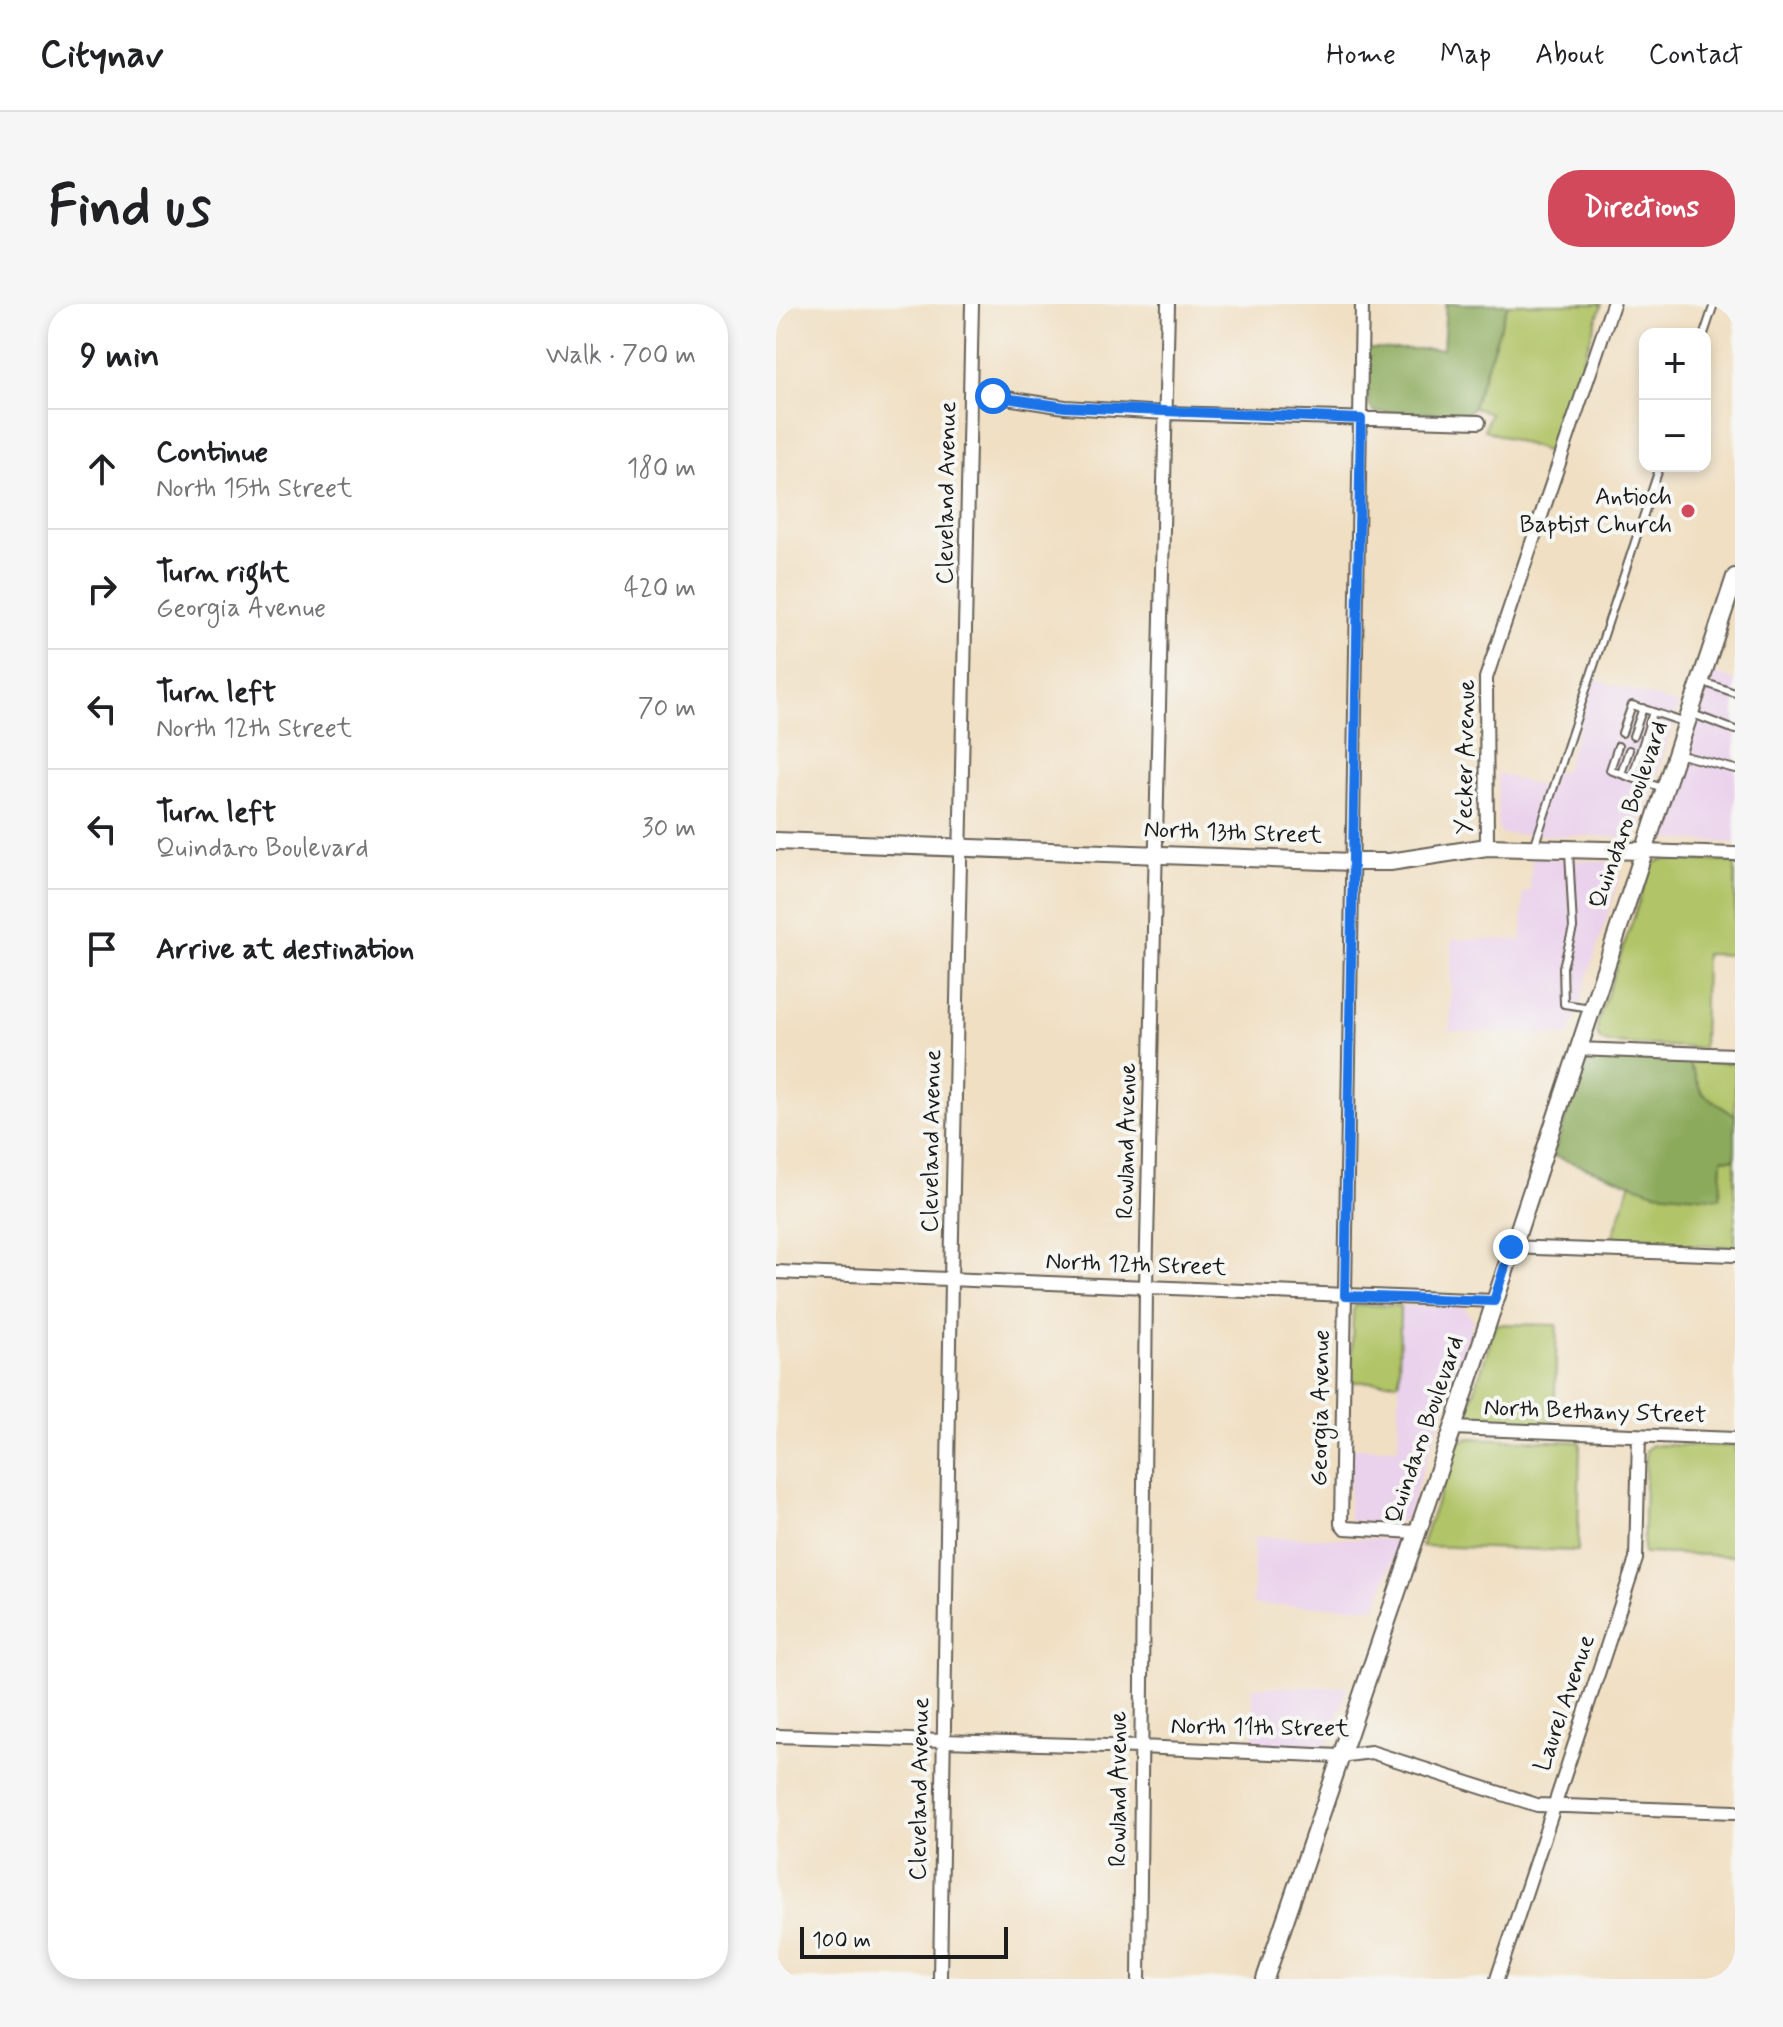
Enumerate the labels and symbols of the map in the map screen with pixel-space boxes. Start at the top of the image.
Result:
route start [975,378,1011,414]
street label: Cleveland Avenue [930,401,964,585]
place label: Antioch Baptist Church [1520,482,1672,541]
marker: Antioch Baptist Church [1679,502,1697,520]
street label: Yecker Avenue [1449,679,1483,835]
street label: Quindaro Boulevard [1582,717,1676,913]
street label: North 13th Street [1143,814,1323,852]
street label: Cleveland Avenue [915,1049,949,1233]
street label: Rowland Avenue [1110,1063,1144,1219]
route end [1493,1229,1529,1265]
street label: North 12th Street [1045,1246,1227,1284]
street label: Georgia Avenue [1304,1329,1340,1487]
street label: Quindaro Boulevard [1378,1332,1472,1528]
street label: North Bethany Street [1483,1393,1707,1431]
street label: Laurel Avenue [1527,1630,1603,1775]
street label: Cleveland Avenue [903,1697,937,1881]
street label: Rowland Avenue [1103,1711,1134,1867]
street label: North 11th Street [1170,1711,1350,1745]
scale bar [800,1923,1008,1959]

